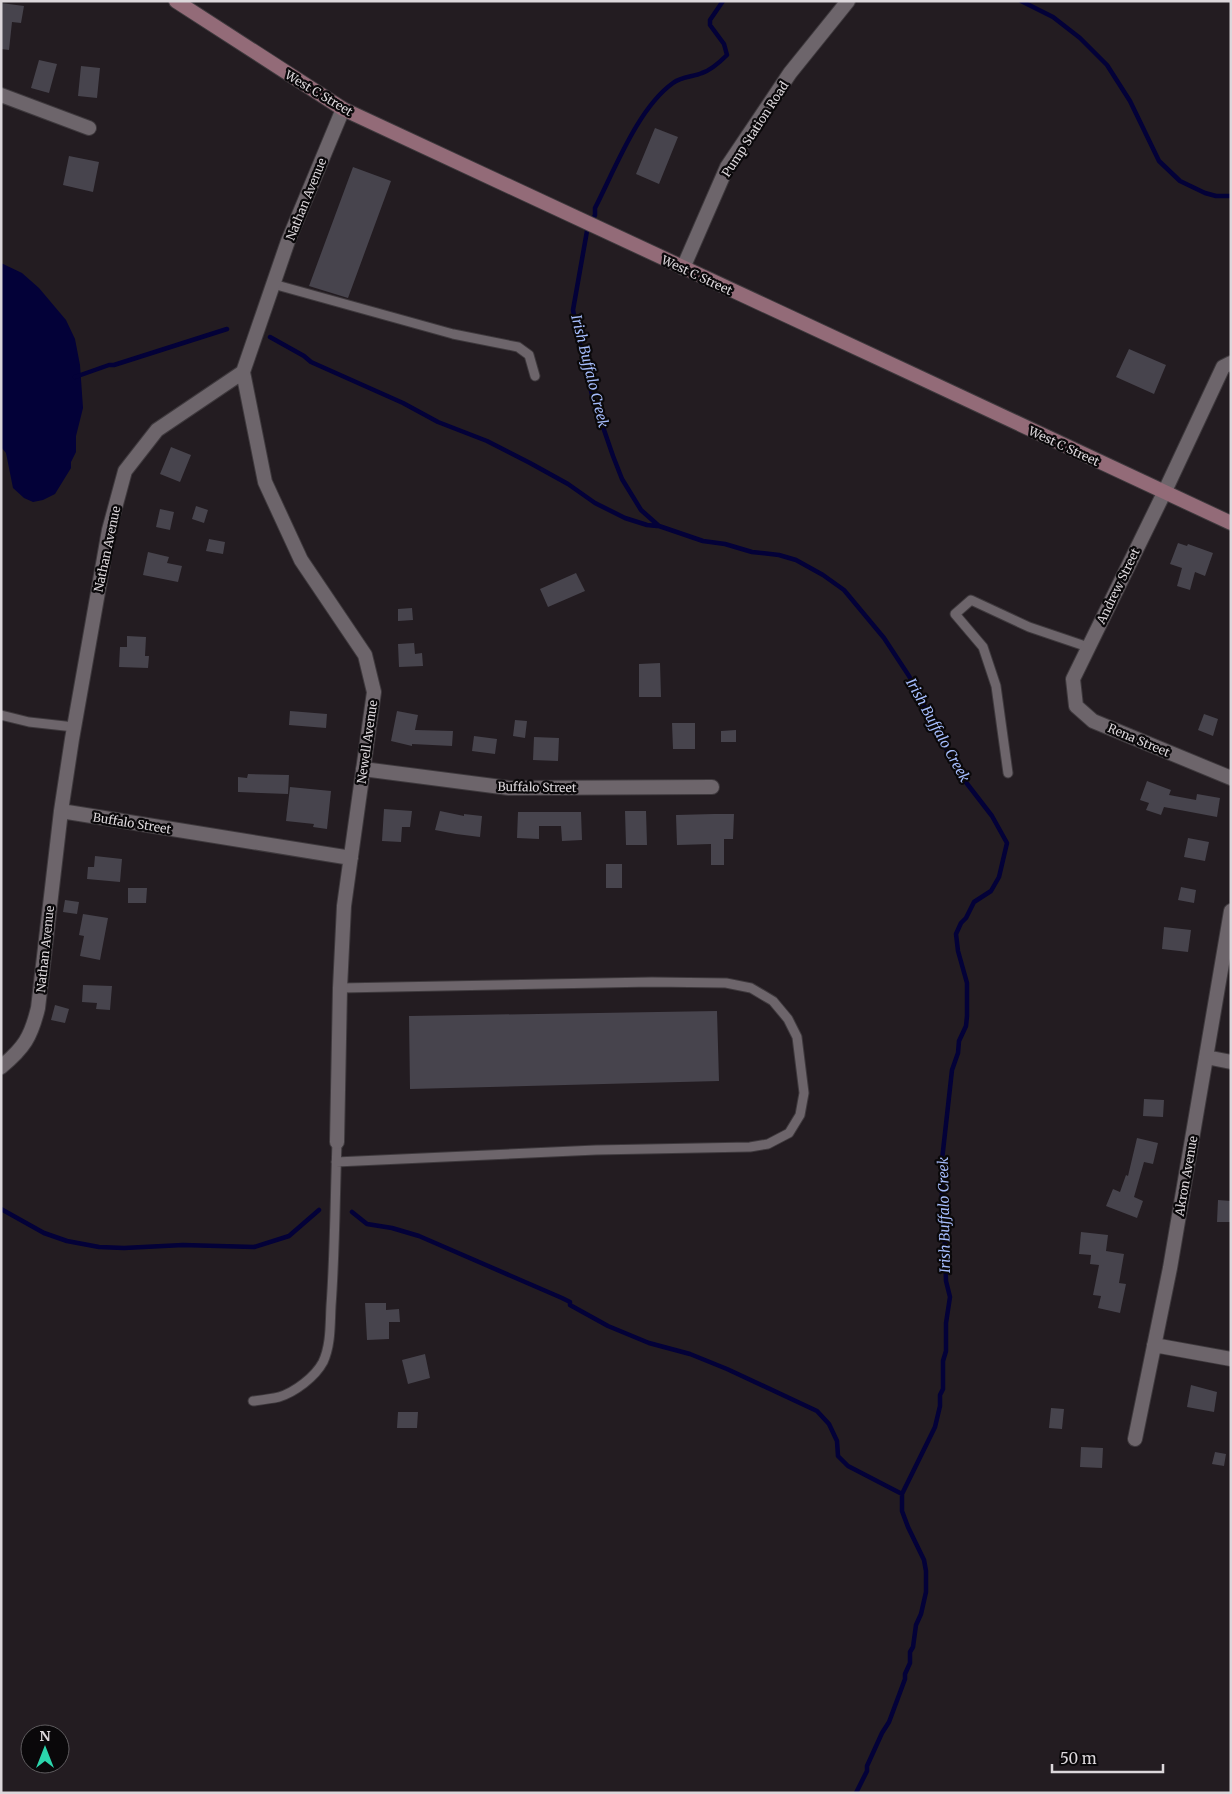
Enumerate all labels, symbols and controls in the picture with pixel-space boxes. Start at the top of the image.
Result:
street label: West C Street [282,66,356,119]
street label: Pump Station Road [719,78,791,180]
street label: Nathan Avenue [283,156,329,242]
street label: West C Street [658,252,735,298]
water label: Irish Buffalo Creek [567,312,613,430]
street label: West C Street [1025,423,1102,469]
street label: Nathan Avenue [91,505,123,593]
street label: Andrew Street [1093,545,1143,627]
water label: Irish Buffalo Creek [902,675,974,785]
street label: Newell Avenue [354,699,380,785]
street label: Rena Street [1106,720,1173,760]
street label: Buffalo Street [497,779,577,795]
street label: Buffalo Street [92,809,173,837]
street label: Nathan Avenue [33,905,57,993]
street label: Akron Avenue [1171,1135,1200,1218]
water label: Irish Buffalo Creek [934,1156,954,1273]
north arrow [20,1724,70,1774]
text: N [39,1727,51,1745]
scale bar [1052,1742,1163,1774]
text: 50 m [1060,1749,1097,1768]

